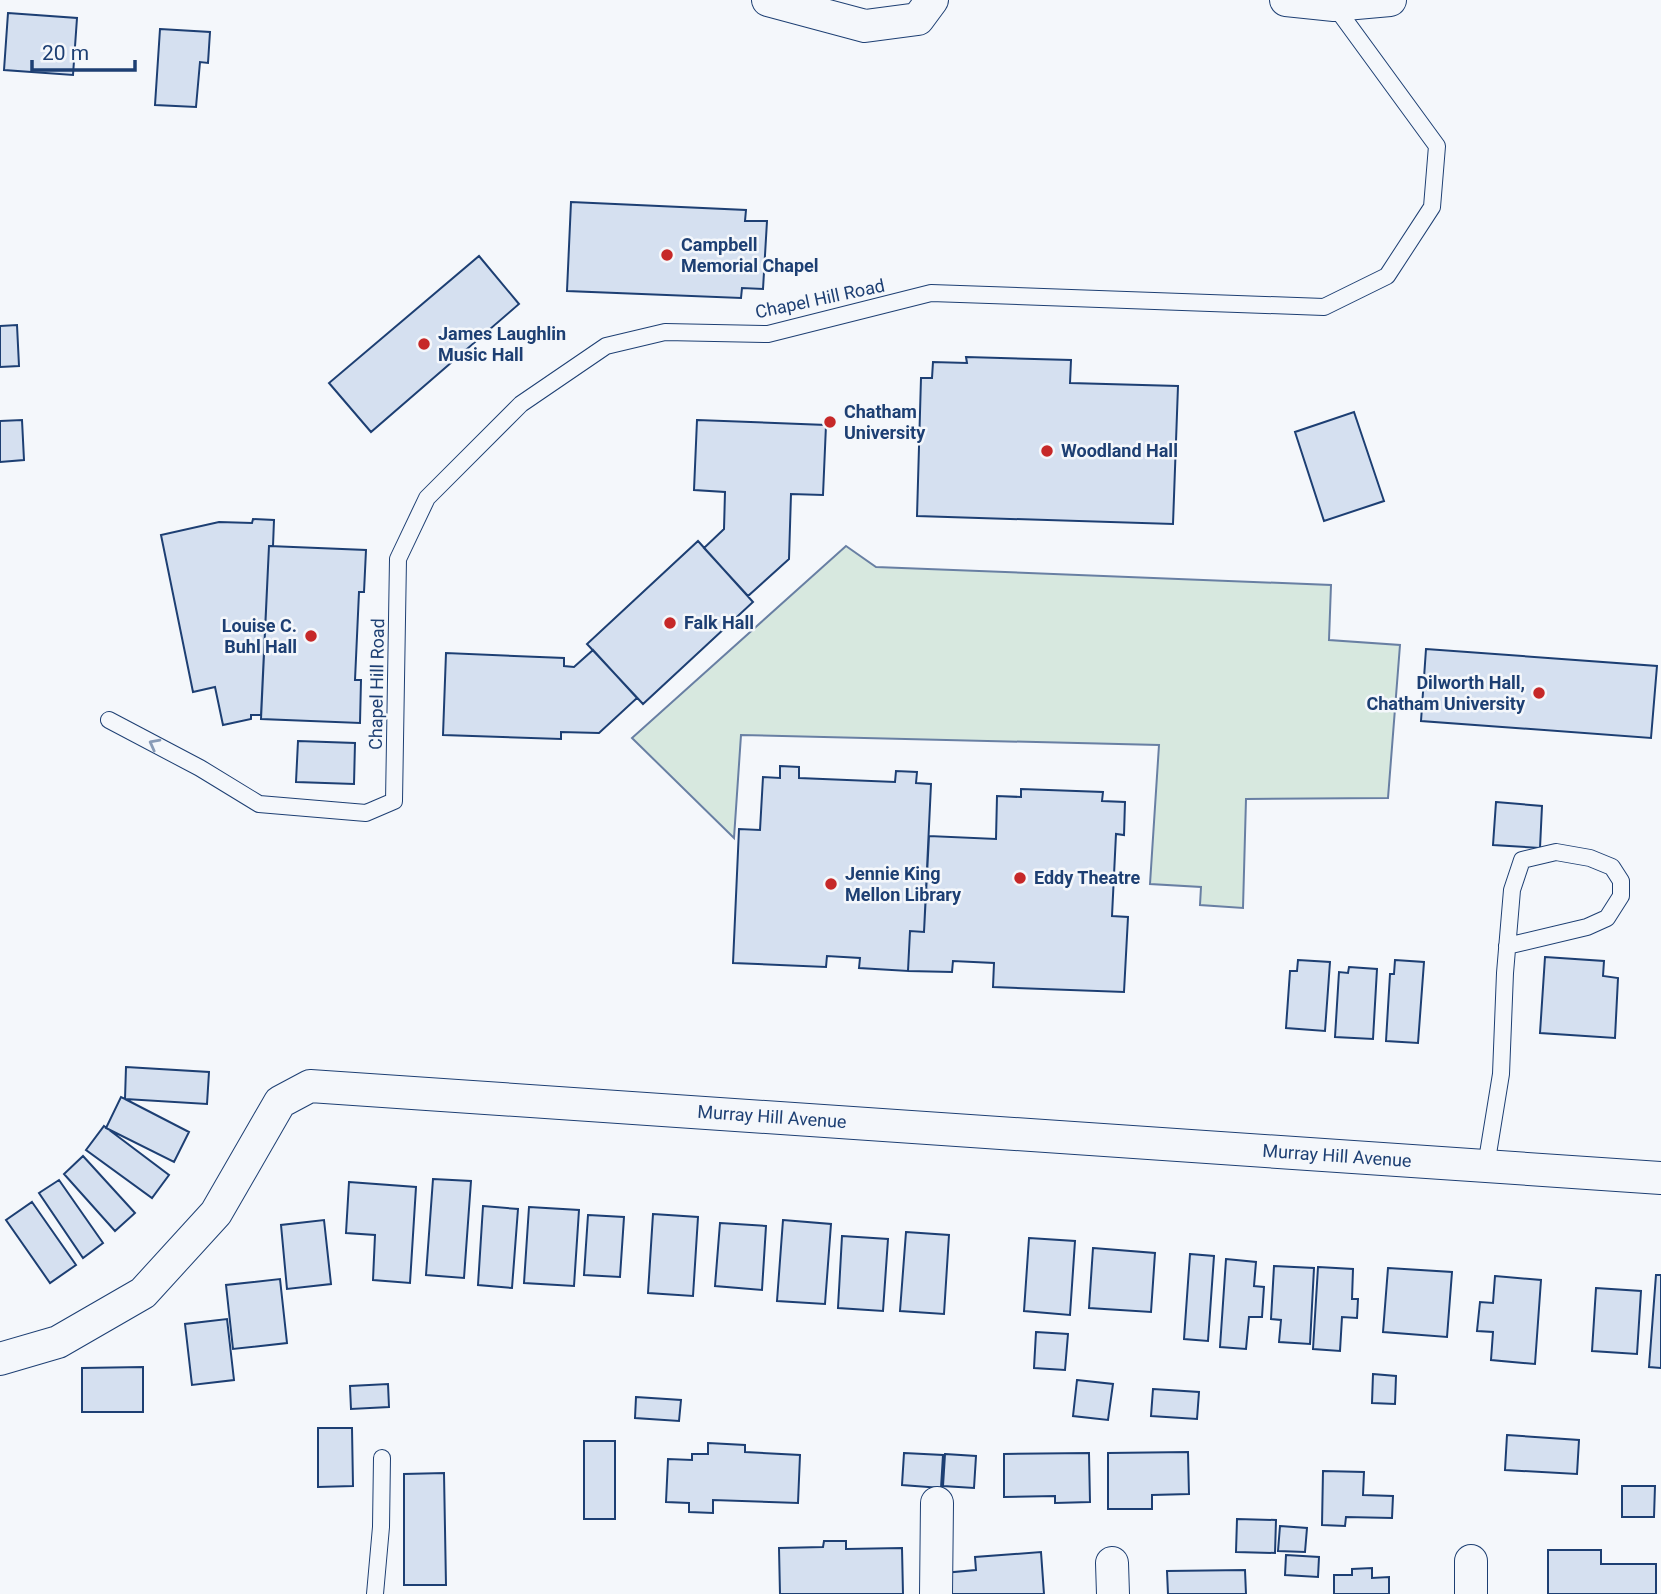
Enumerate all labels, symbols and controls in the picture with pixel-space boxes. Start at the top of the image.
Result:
scale bar [32,28,135,72]
text: 20 m [42,41,89,65]
place label: Campbell Memorial Chapel [681,234,819,276]
marker: Campbell Memorial Chapel [659,247,675,263]
street label: Chapel Hill Road [753,275,886,322]
place label: James Laughlin Music Hall [438,323,566,365]
marker: James Laughlin Music Hall [416,336,432,352]
place label: Chatham University [844,401,926,443]
marker: Chatham University [822,414,838,430]
place label: Woodland Hall [1061,440,1178,461]
marker: Woodland Hall [1039,443,1055,459]
place label: Falk Hall [684,612,754,633]
place label: Louise C. Buhl Hall [222,615,297,657]
marker: Falk Hall [662,615,678,631]
street label: Chapel Hill Road [365,618,388,750]
marker: Louise C. Buhl Hall [303,628,319,644]
place label: Dilworth Hall, Chatham University [1366,672,1526,714]
marker: Dilworth Hall, Chatham University [1531,685,1547,701]
one-way arrow [149,739,161,753]
place label: Jennie King Mellon Library [845,863,962,905]
place label: Eddy Theatre [1034,867,1140,888]
marker: Eddy Theatre [1012,870,1028,886]
marker: Jennie King Mellon Library [823,876,839,892]
street label: Murray Hill Avenue [697,1101,847,1132]
street label: Murray Hill Avenue [1262,1140,1412,1171]

